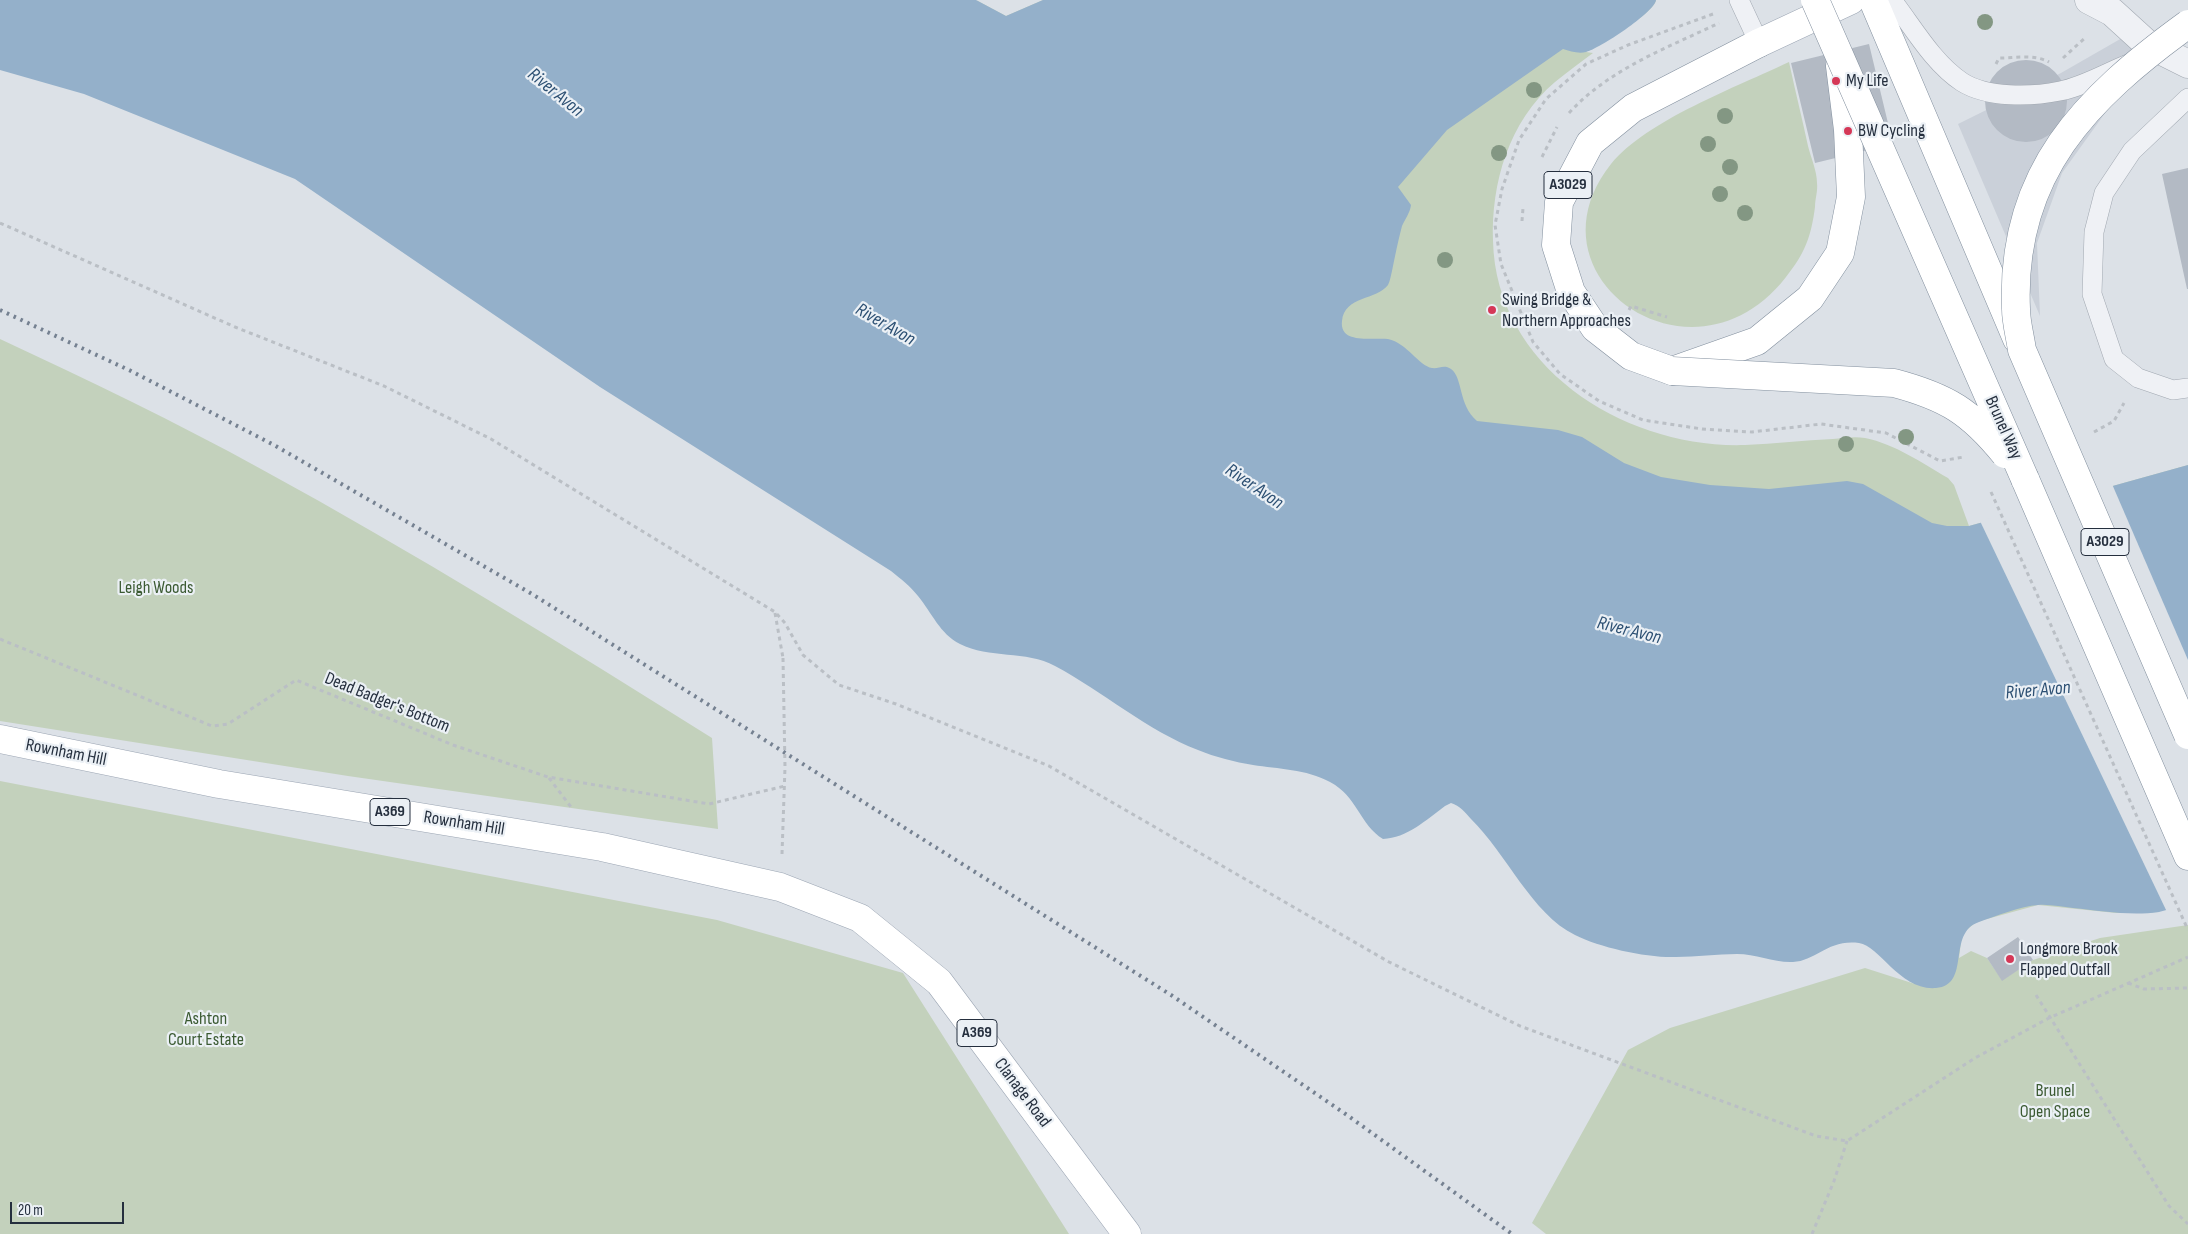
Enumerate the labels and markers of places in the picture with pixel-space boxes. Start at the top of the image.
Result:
place label: My Life [1846,70,1889,92]
marker: My Life [1830,75,1842,87]
place label: BW Cycling [1858,120,1925,142]
marker: BW Cycling [1842,125,1854,137]
place label: Swing Bridge & Northern Approaches [1502,289,1631,332]
marker: Swing Bridge & Northern Approaches [1486,304,1498,316]
place label: Longmore Brook Flapped Outfall [2020,938,2118,981]
marker: Longmore Brook Flapped Outfall [2004,953,2016,965]

